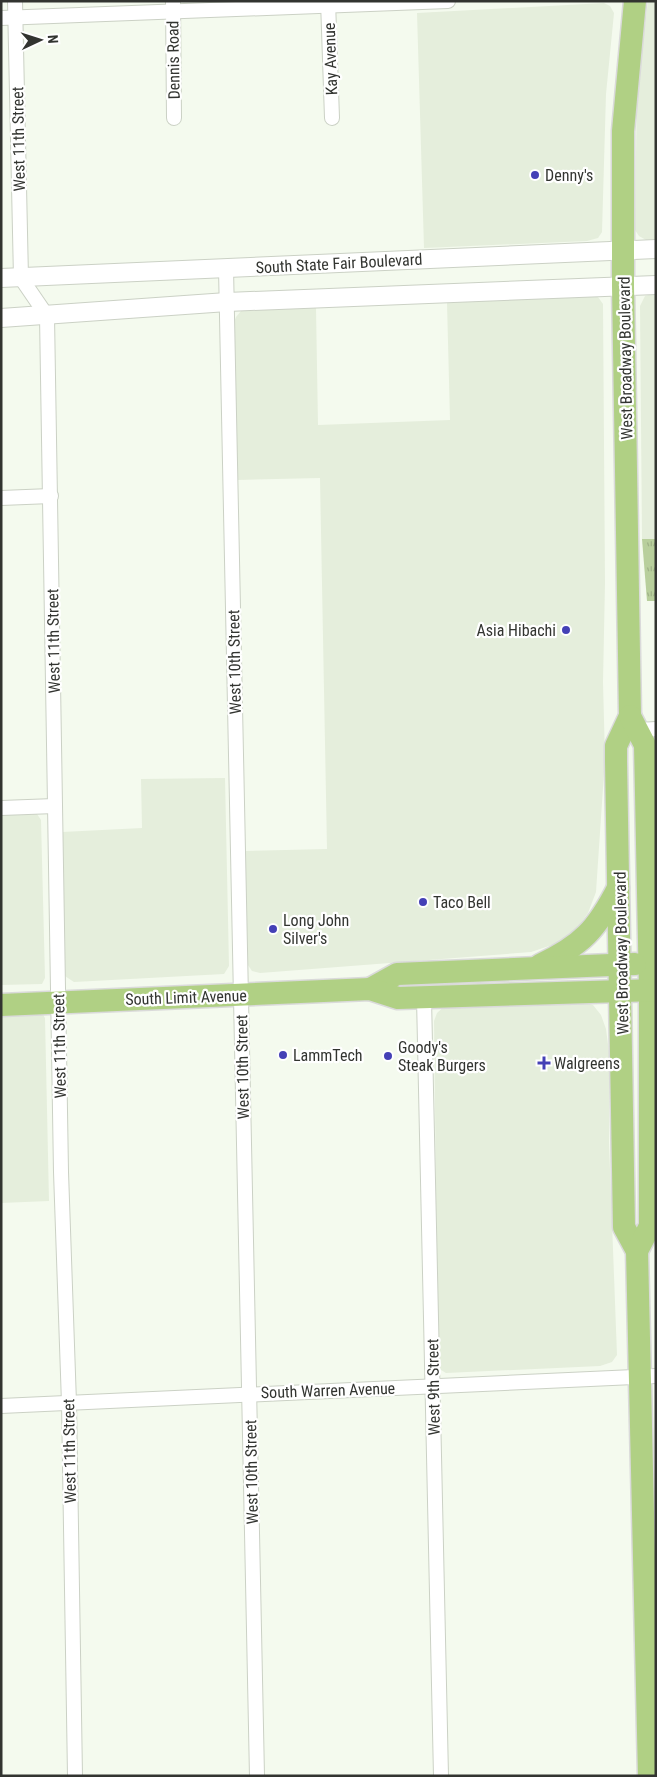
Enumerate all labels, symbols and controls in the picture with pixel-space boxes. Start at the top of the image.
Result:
north arrow [15,15,65,65]
street label: Dennis Road [163,20,184,100]
street label: Kay Avenue [320,22,341,96]
text: N [45,34,61,44]
street label: West 11th Street [8,86,29,191]
place label: Denny's [545,166,593,185]
marker: Denny's [529,169,541,181]
street label: South State Fair Boulevard [255,250,423,277]
street label: West Broadway Boulevard [615,276,636,440]
street label: West 11th Street [43,588,64,693]
street label: West 10th Street [224,609,245,714]
place label: Asia Hibachi [477,621,556,640]
marker: Asia Hibachi [560,624,572,636]
street label: West Broadway Boulevard [611,871,632,1035]
place label: Taco Bell [433,893,491,912]
marker: Taco Bell [417,896,429,908]
place label: Long John Silver's [283,911,349,948]
marker: Long John Silver's [267,923,279,935]
street label: South Limit Avenue [125,986,247,1009]
street label: West 11th Street [49,993,70,1098]
street label: West 10th Street [232,1014,253,1119]
place label: Goody's Steak Burgers [398,1038,486,1075]
place label: LammTech [293,1046,363,1065]
marker: LammTech [277,1049,289,1061]
marker: Goody's Steak Burgers [382,1050,394,1062]
place label: Walgreens [554,1054,620,1073]
marker: Walgreens [538,1057,550,1069]
street label: West 9th Street [423,1338,444,1435]
street label: South Warren Avenue [261,1379,395,1402]
street label: West 11th Street [59,1398,80,1503]
street label: West 10th Street [241,1419,262,1524]

